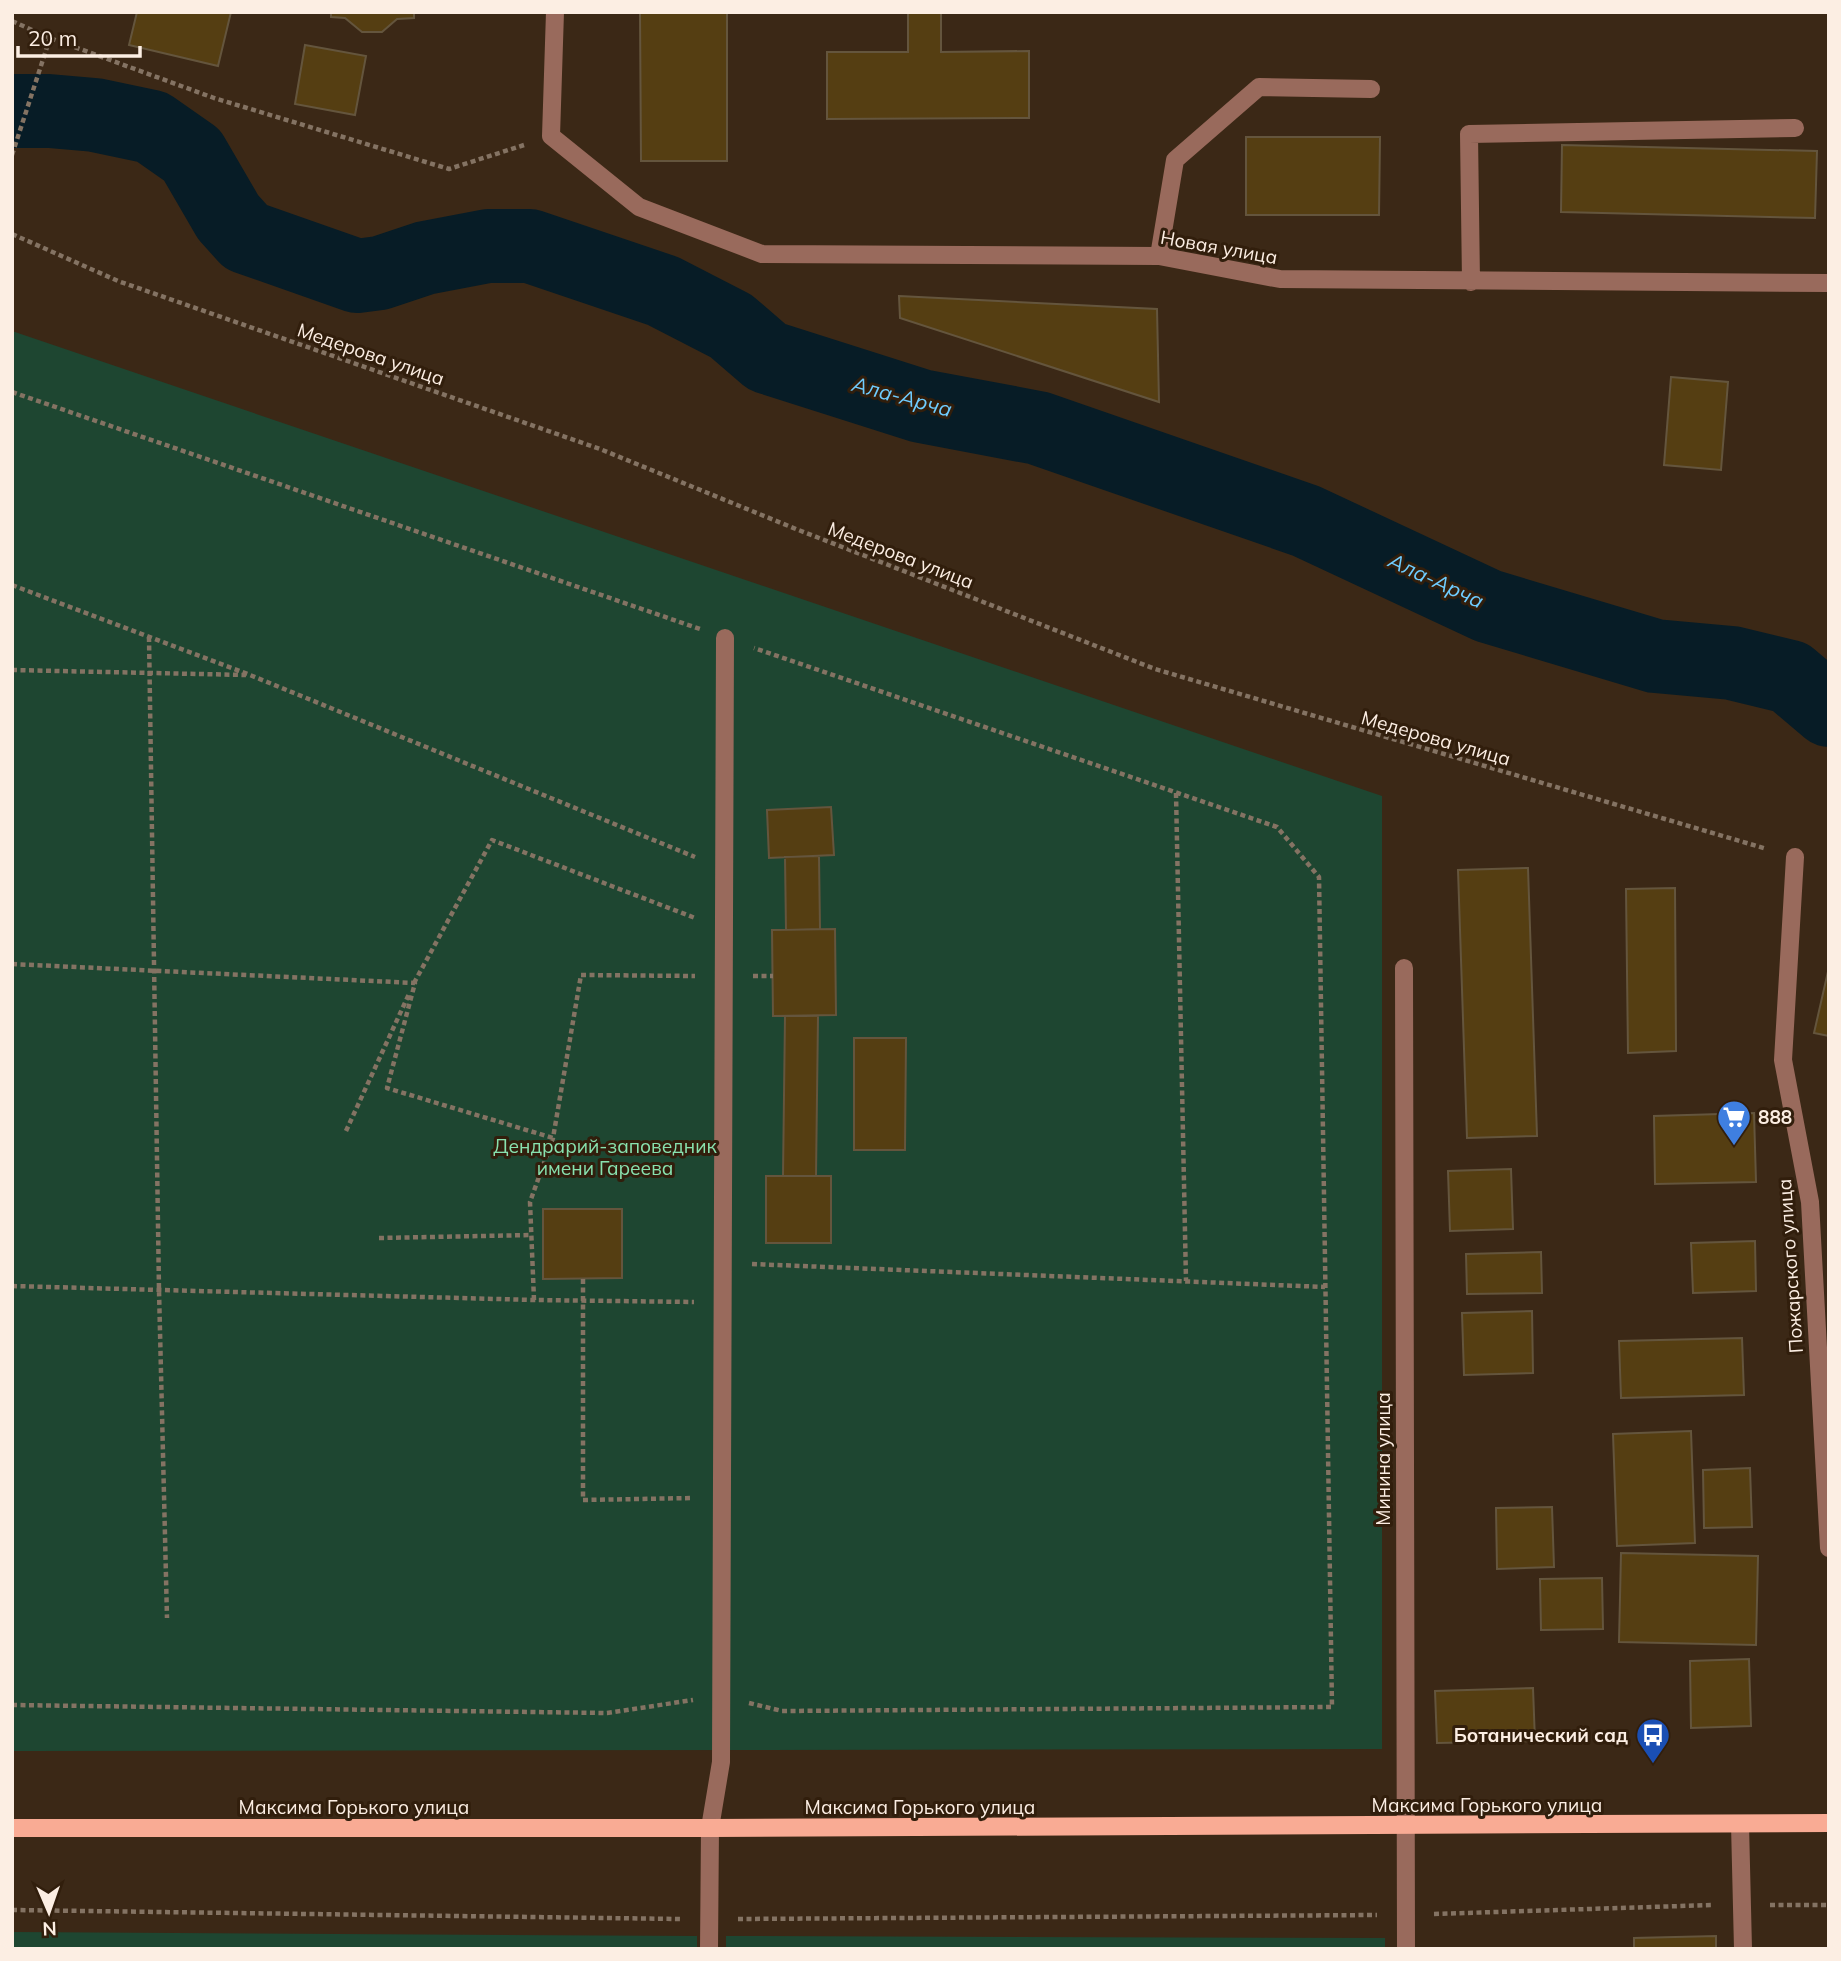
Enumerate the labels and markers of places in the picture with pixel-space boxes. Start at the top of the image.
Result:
supermarket icon: 888 [1715,1098,1753,1147]
place label: 888 [1758,1105,1792,1129]
bus stop icon: Ботанический сад [1634,1716,1672,1765]
place label: Ботанический сад [1454,1723,1628,1747]

